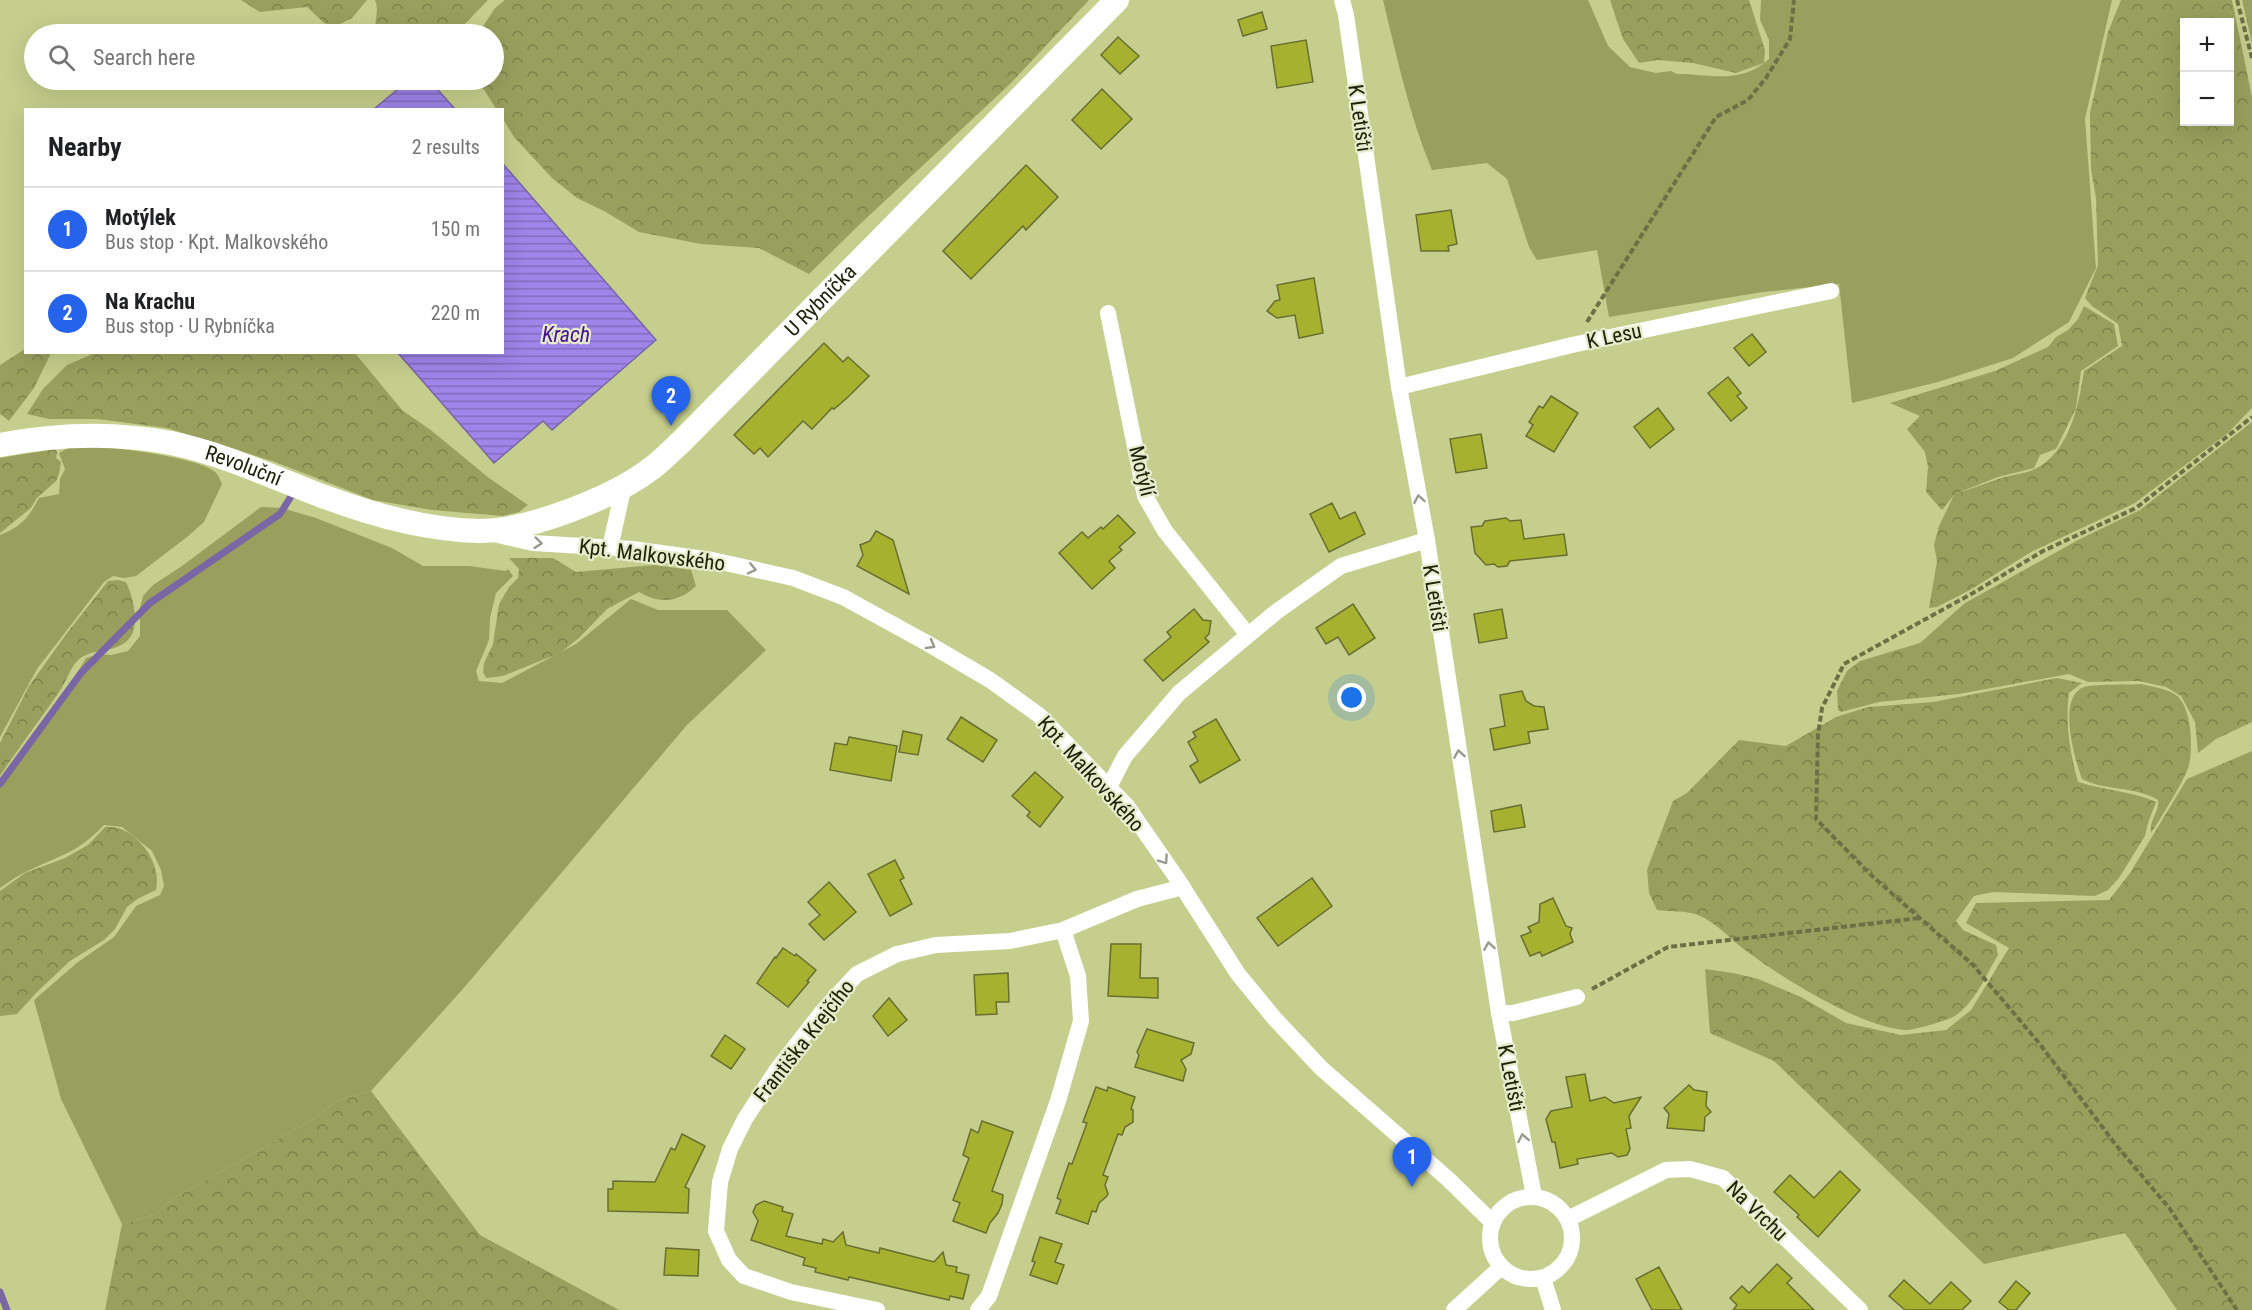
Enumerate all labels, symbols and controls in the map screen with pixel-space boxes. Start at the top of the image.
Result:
map controls [2180,18,2234,126]
button: + [2180,18,2234,72]
search box [24,24,504,90]
icon: search [45,41,78,74]
text: Search here [93,45,195,70]
button: − [2180,72,2234,126]
street label: K Letišti [1343,83,1377,153]
text: Nearby [48,132,122,162]
text: 2 results [412,135,480,159]
text: Motýlek [105,205,176,230]
text: 1 [62,217,73,241]
text: 150 m [431,217,480,241]
text: Bus stop · Kpt. Malkovského [105,230,328,254]
street label: U Rybníčka [780,260,861,341]
text: Na Krachu [105,289,195,314]
text: 2 [62,301,73,325]
text: 220 m [431,301,480,325]
text: Bus stop · U Rybníčka [105,314,275,338]
street label: K Lesu [1584,318,1644,354]
water label: Krach [542,322,590,347]
pin: 2 [652,376,690,426]
street label: Revoluční [202,441,286,491]
street label: Motýlí [1124,443,1160,500]
one-way arrow [1413,494,1426,504]
street label: Kpt. Malkovského [578,534,726,576]
one-way arrow [534,536,543,549]
one-way arrow [747,562,757,575]
street label: K Letišti [1418,563,1452,633]
one-way arrow [925,637,935,649]
your location [1337,683,1366,712]
street label: Kpt. Malkovského [1033,711,1149,837]
one-way arrow [1454,749,1466,758]
one-way arrow [1157,853,1168,864]
one-way arrow [1483,942,1495,951]
street label: Františka Krejčího [749,975,859,1107]
street label: K Letišti [1493,1042,1529,1114]
one-way arrow [1517,1134,1530,1144]
pin: 1 [1392,1138,1432,1187]
street label: Na Vrchu [1721,1176,1793,1246]

